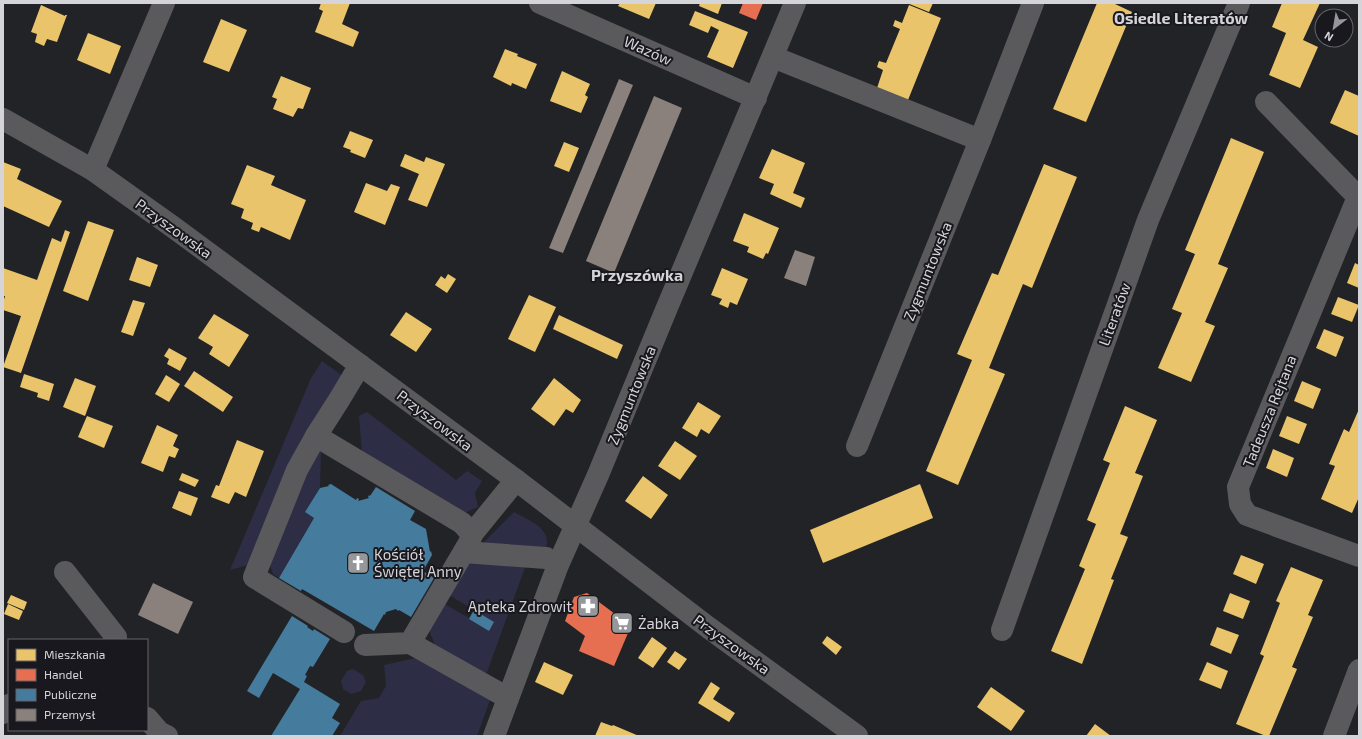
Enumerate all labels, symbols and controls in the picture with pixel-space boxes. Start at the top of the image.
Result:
district label: Osiedle Literatów [1114,8,1249,27]
north arrow [1314,8,1354,48]
text: N [1322,29,1335,45]
street label: Wazów [621,31,675,69]
street label: Przyszowska [132,194,216,262]
street label: Zygmuntowska [899,219,955,323]
district label: Przyszówka [591,265,683,285]
street label: Literatów [1094,280,1134,348]
street label: Zygmuntowska [603,343,659,447]
street label: Tadeusza Rejtana [1238,352,1301,470]
street label: Przyszowska [394,386,476,454]
place label: Kościół Świętej Anny [374,545,462,581]
church icon: Kościół Świętej Anny [345,550,371,576]
pharmacy icon: Apteka Zdrowit [575,593,601,619]
place label: Apteka Zdrowit [468,597,572,615]
supermarket icon: Żabka [609,610,635,636]
street label: Przyszowska [690,610,774,678]
place label: Żabka [638,614,679,632]
legend [8,639,148,731]
text: Mieszkania [44,647,105,661]
text: Handel [44,667,83,681]
text: Publiczne [44,687,97,701]
text: Przemysł [44,707,95,721]

